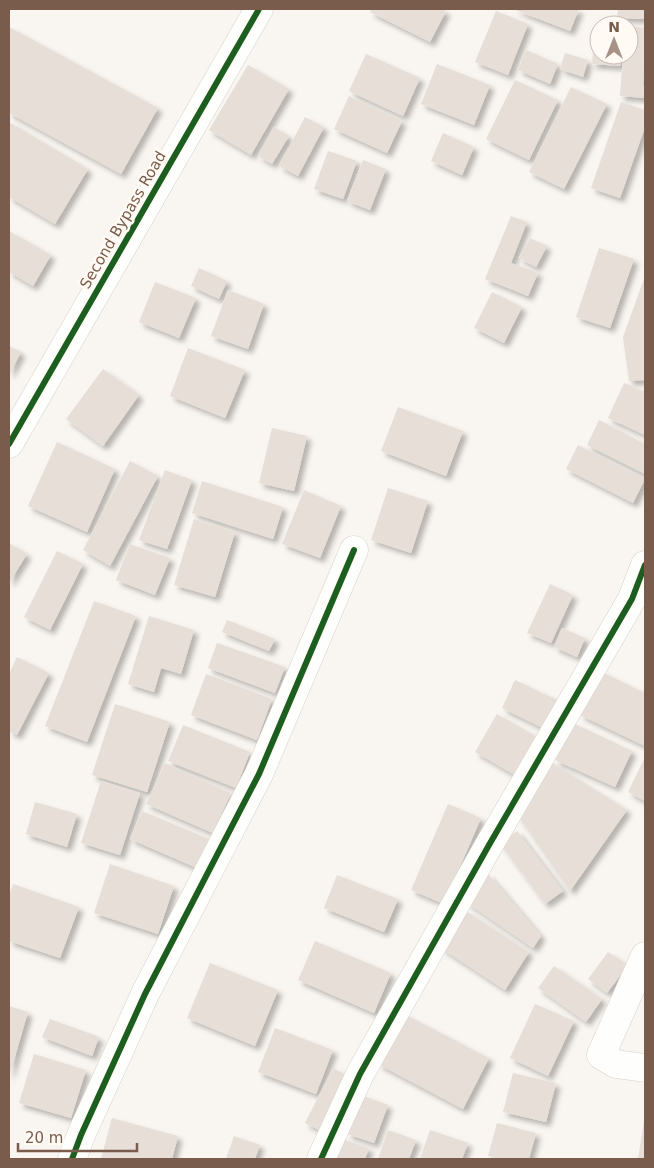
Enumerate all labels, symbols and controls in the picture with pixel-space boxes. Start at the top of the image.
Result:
north arrow [589,15,639,65]
text: N [608,19,620,35]
street label: Second Bypass Road [76,148,170,292]
scale bar [18,1120,136,1152]
text: 20 m [25,1129,63,1147]

